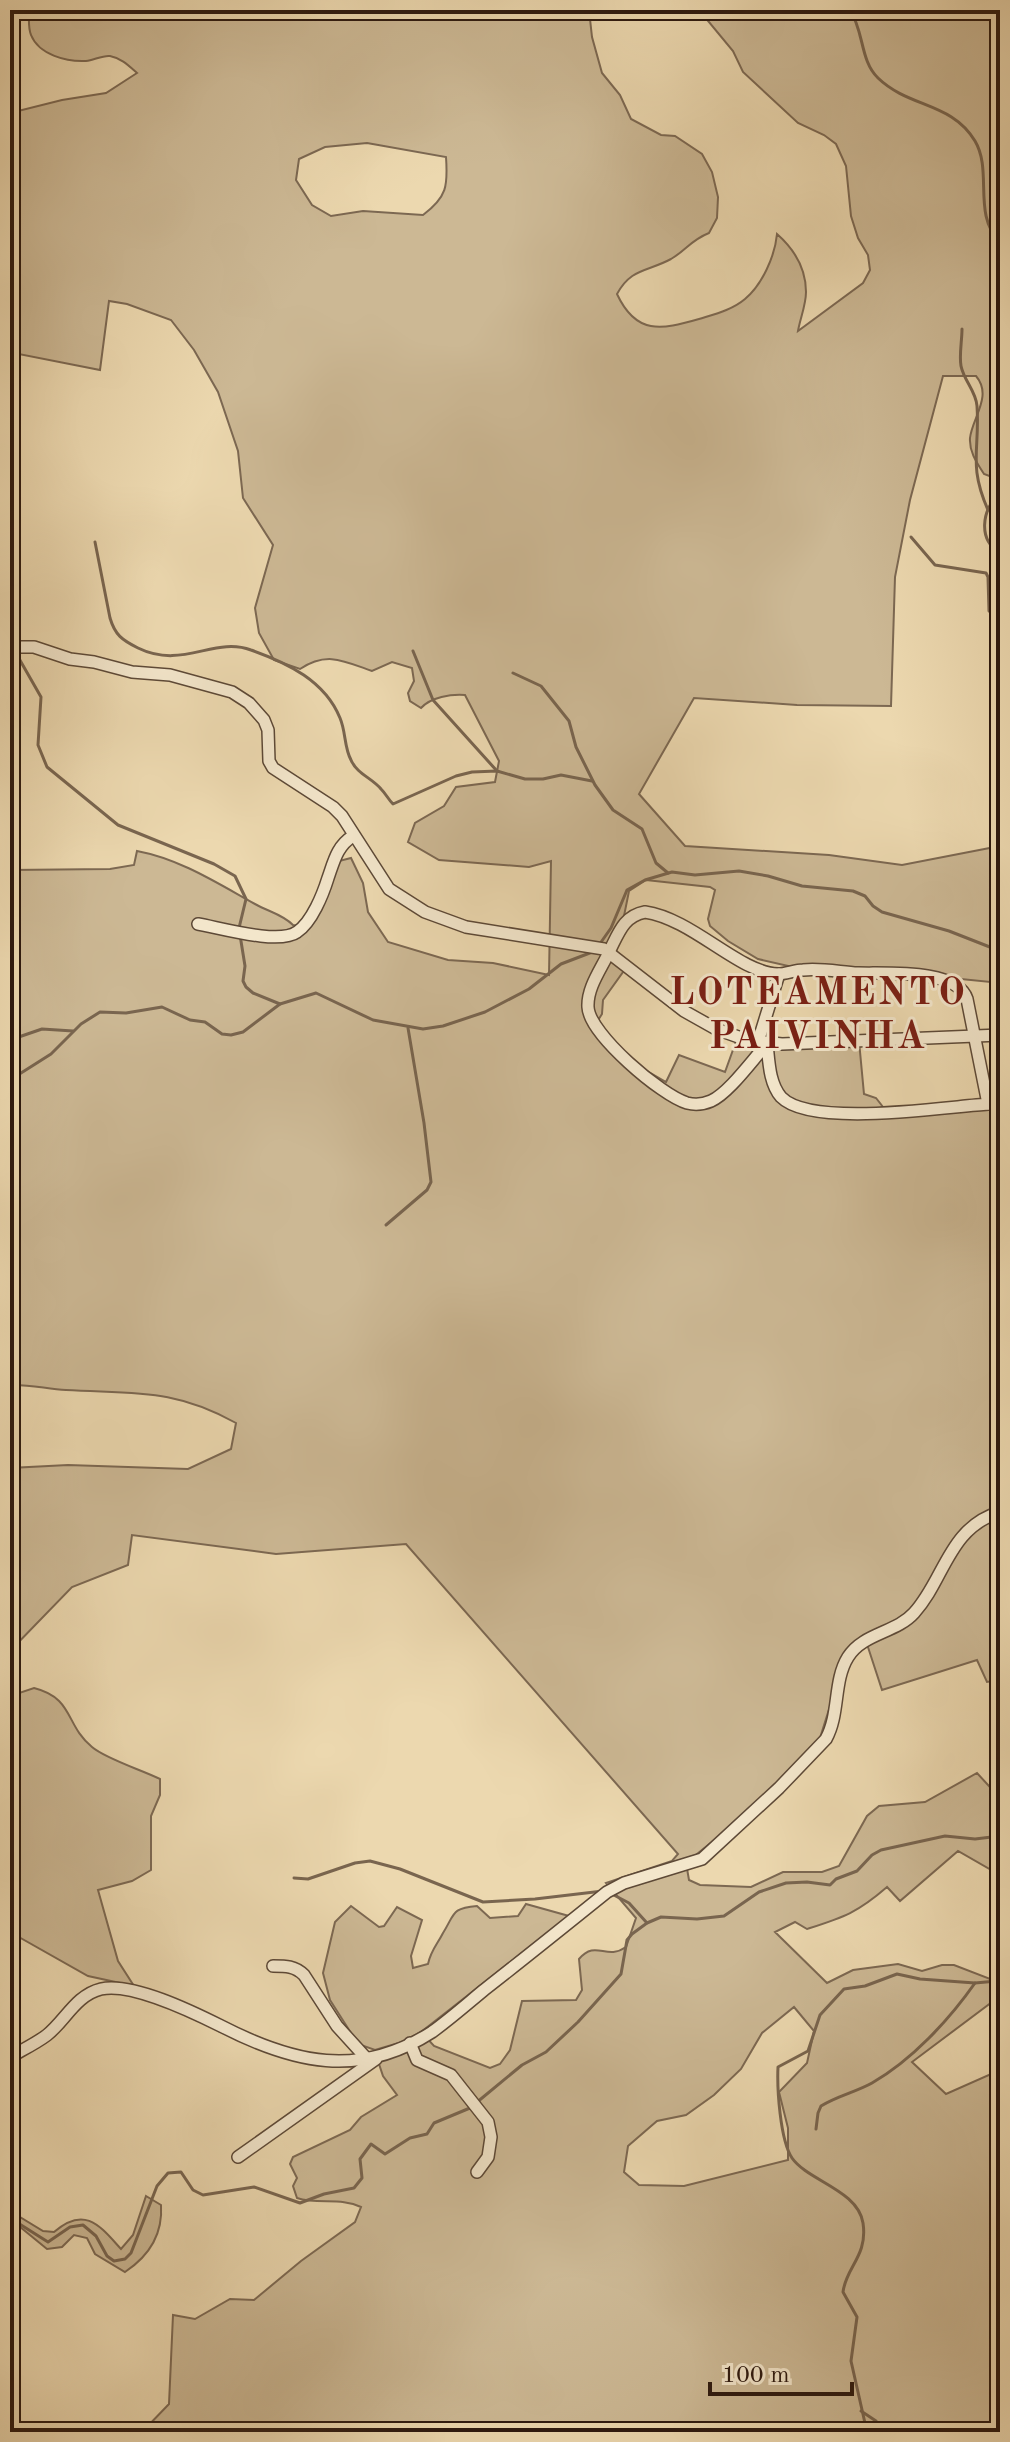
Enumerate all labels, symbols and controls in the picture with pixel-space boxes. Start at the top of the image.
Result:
district label: LOTEAMENTO PAIVINHA [669,975,967,1057]
scale bar [710,2346,852,2396]
text: 100 m [722,2364,790,2388]

